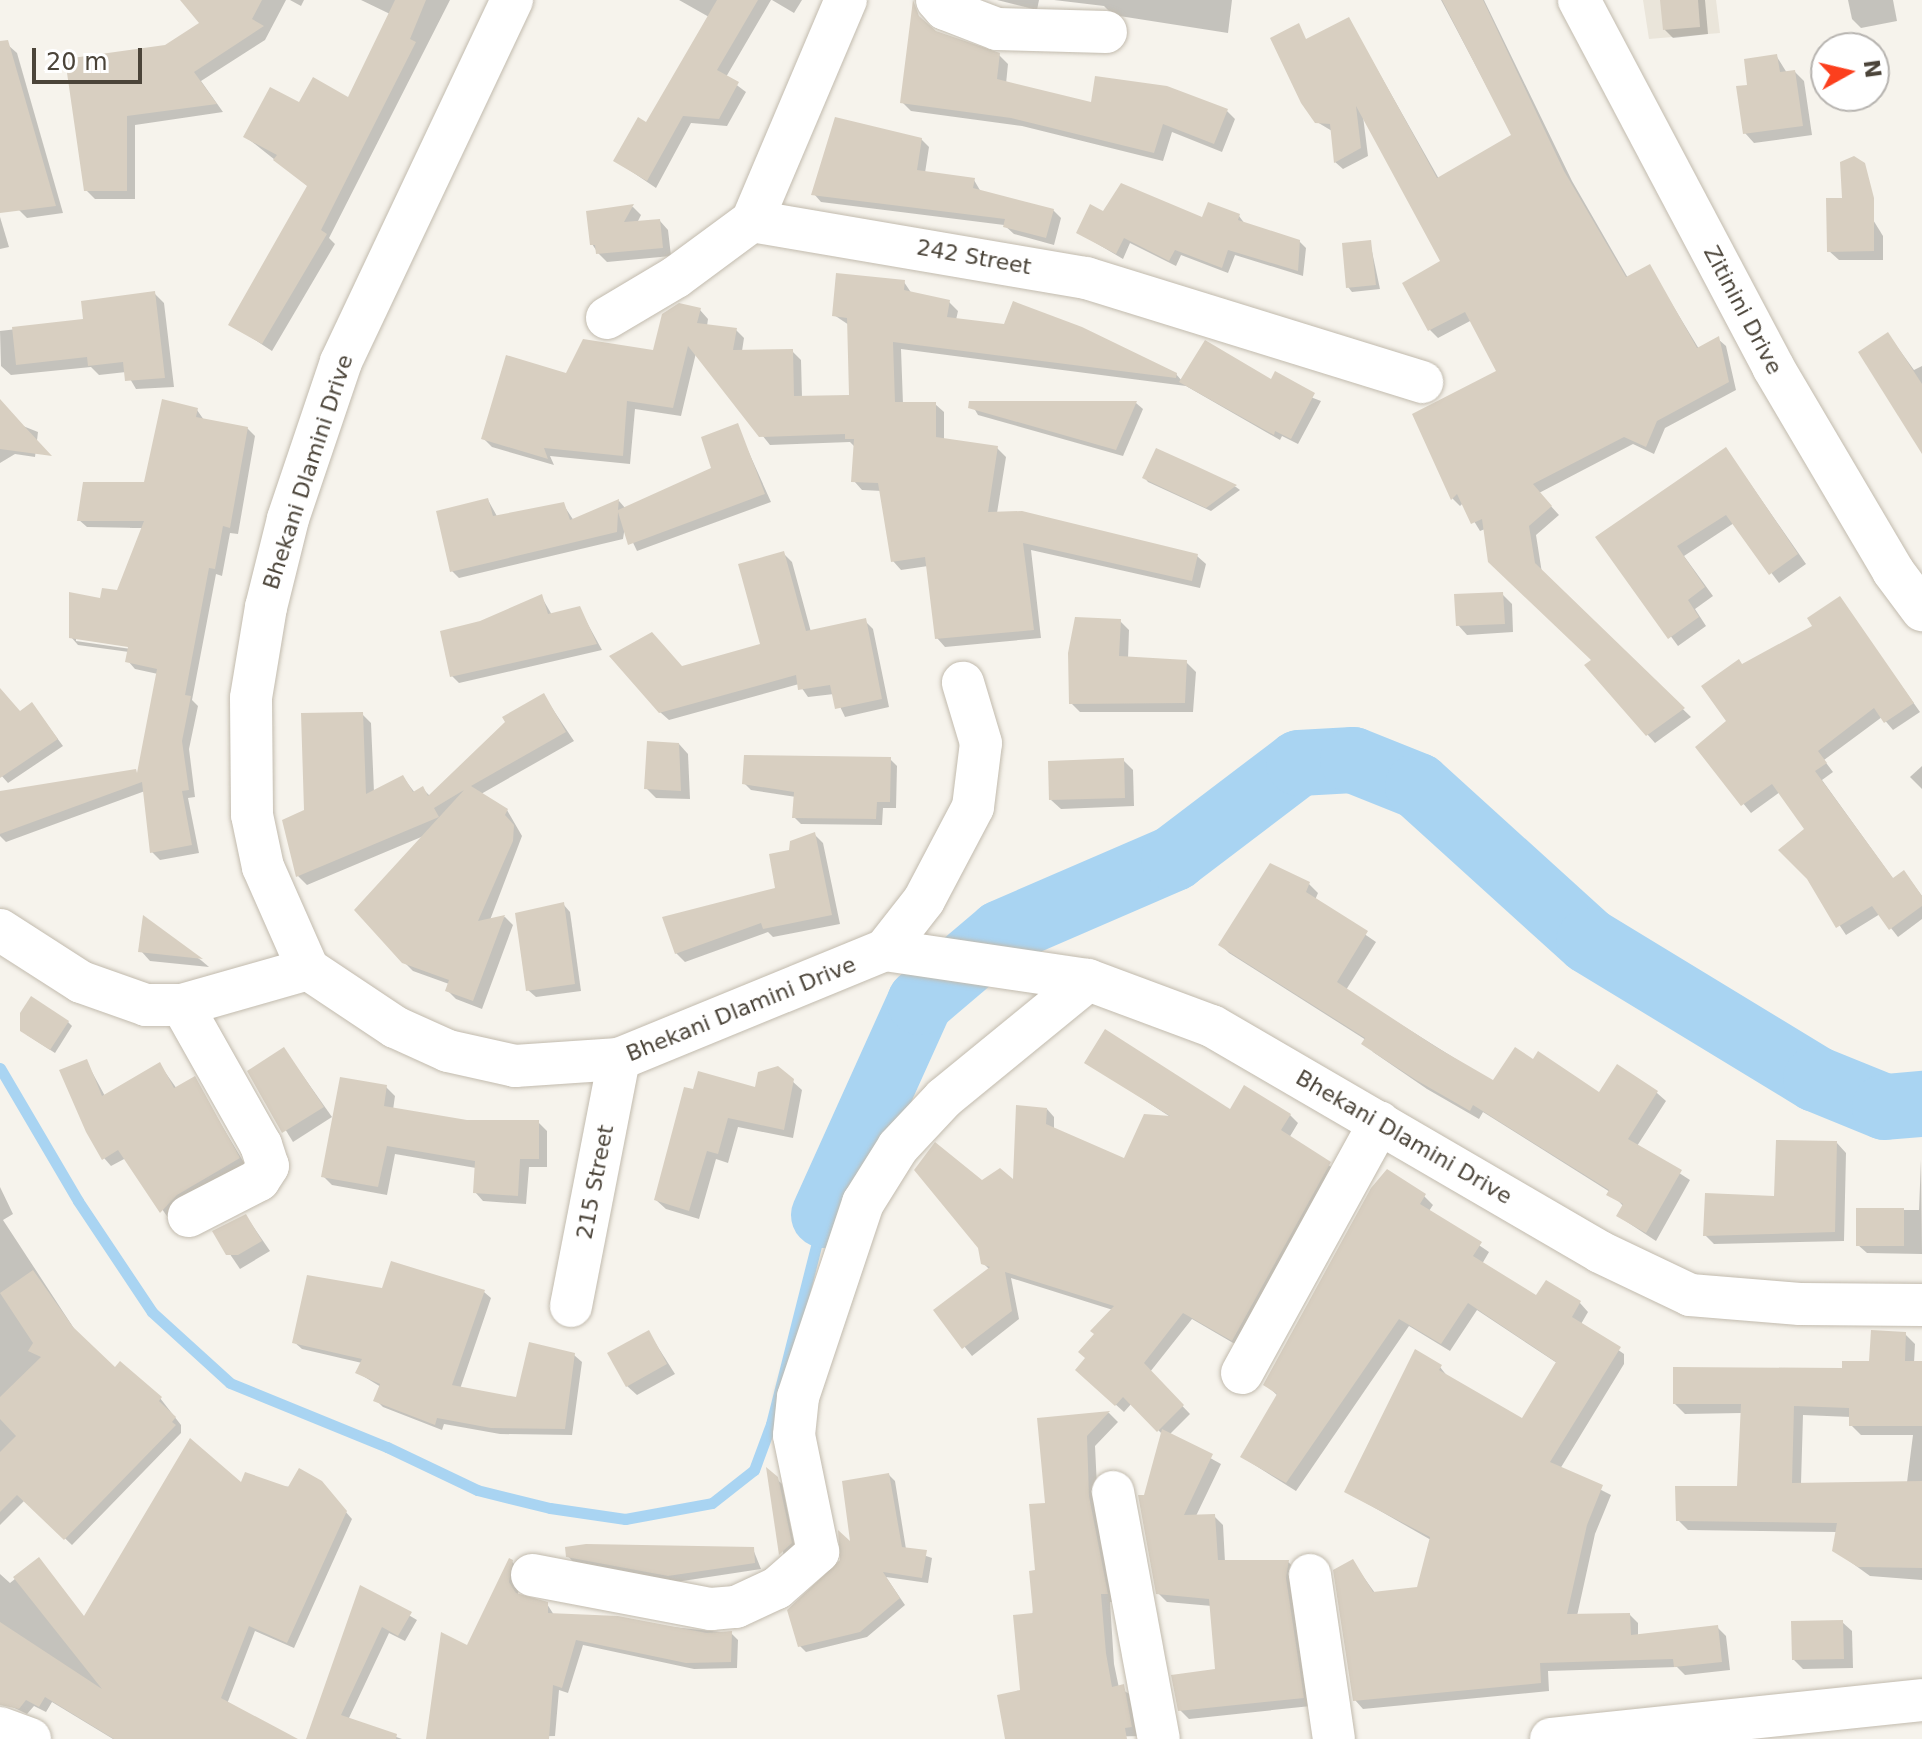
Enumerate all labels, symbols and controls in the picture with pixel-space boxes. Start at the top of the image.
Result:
scale bar [36,32,146,82]
north arrow [1810,32,1890,112]
text: 20 m [46,48,108,76]
text: N [1859,58,1886,80]
street label: 242 Street [915,234,1033,280]
street label: Zitinini Drive [1698,241,1788,379]
street label: Bhekani Dlamini Drive [258,351,358,593]
street label: Bhekani Dlamini Drive [622,951,860,1067]
street label: Bhekani Dlamini Drive [1291,1064,1517,1210]
street label: 215 Street [571,1123,619,1241]

